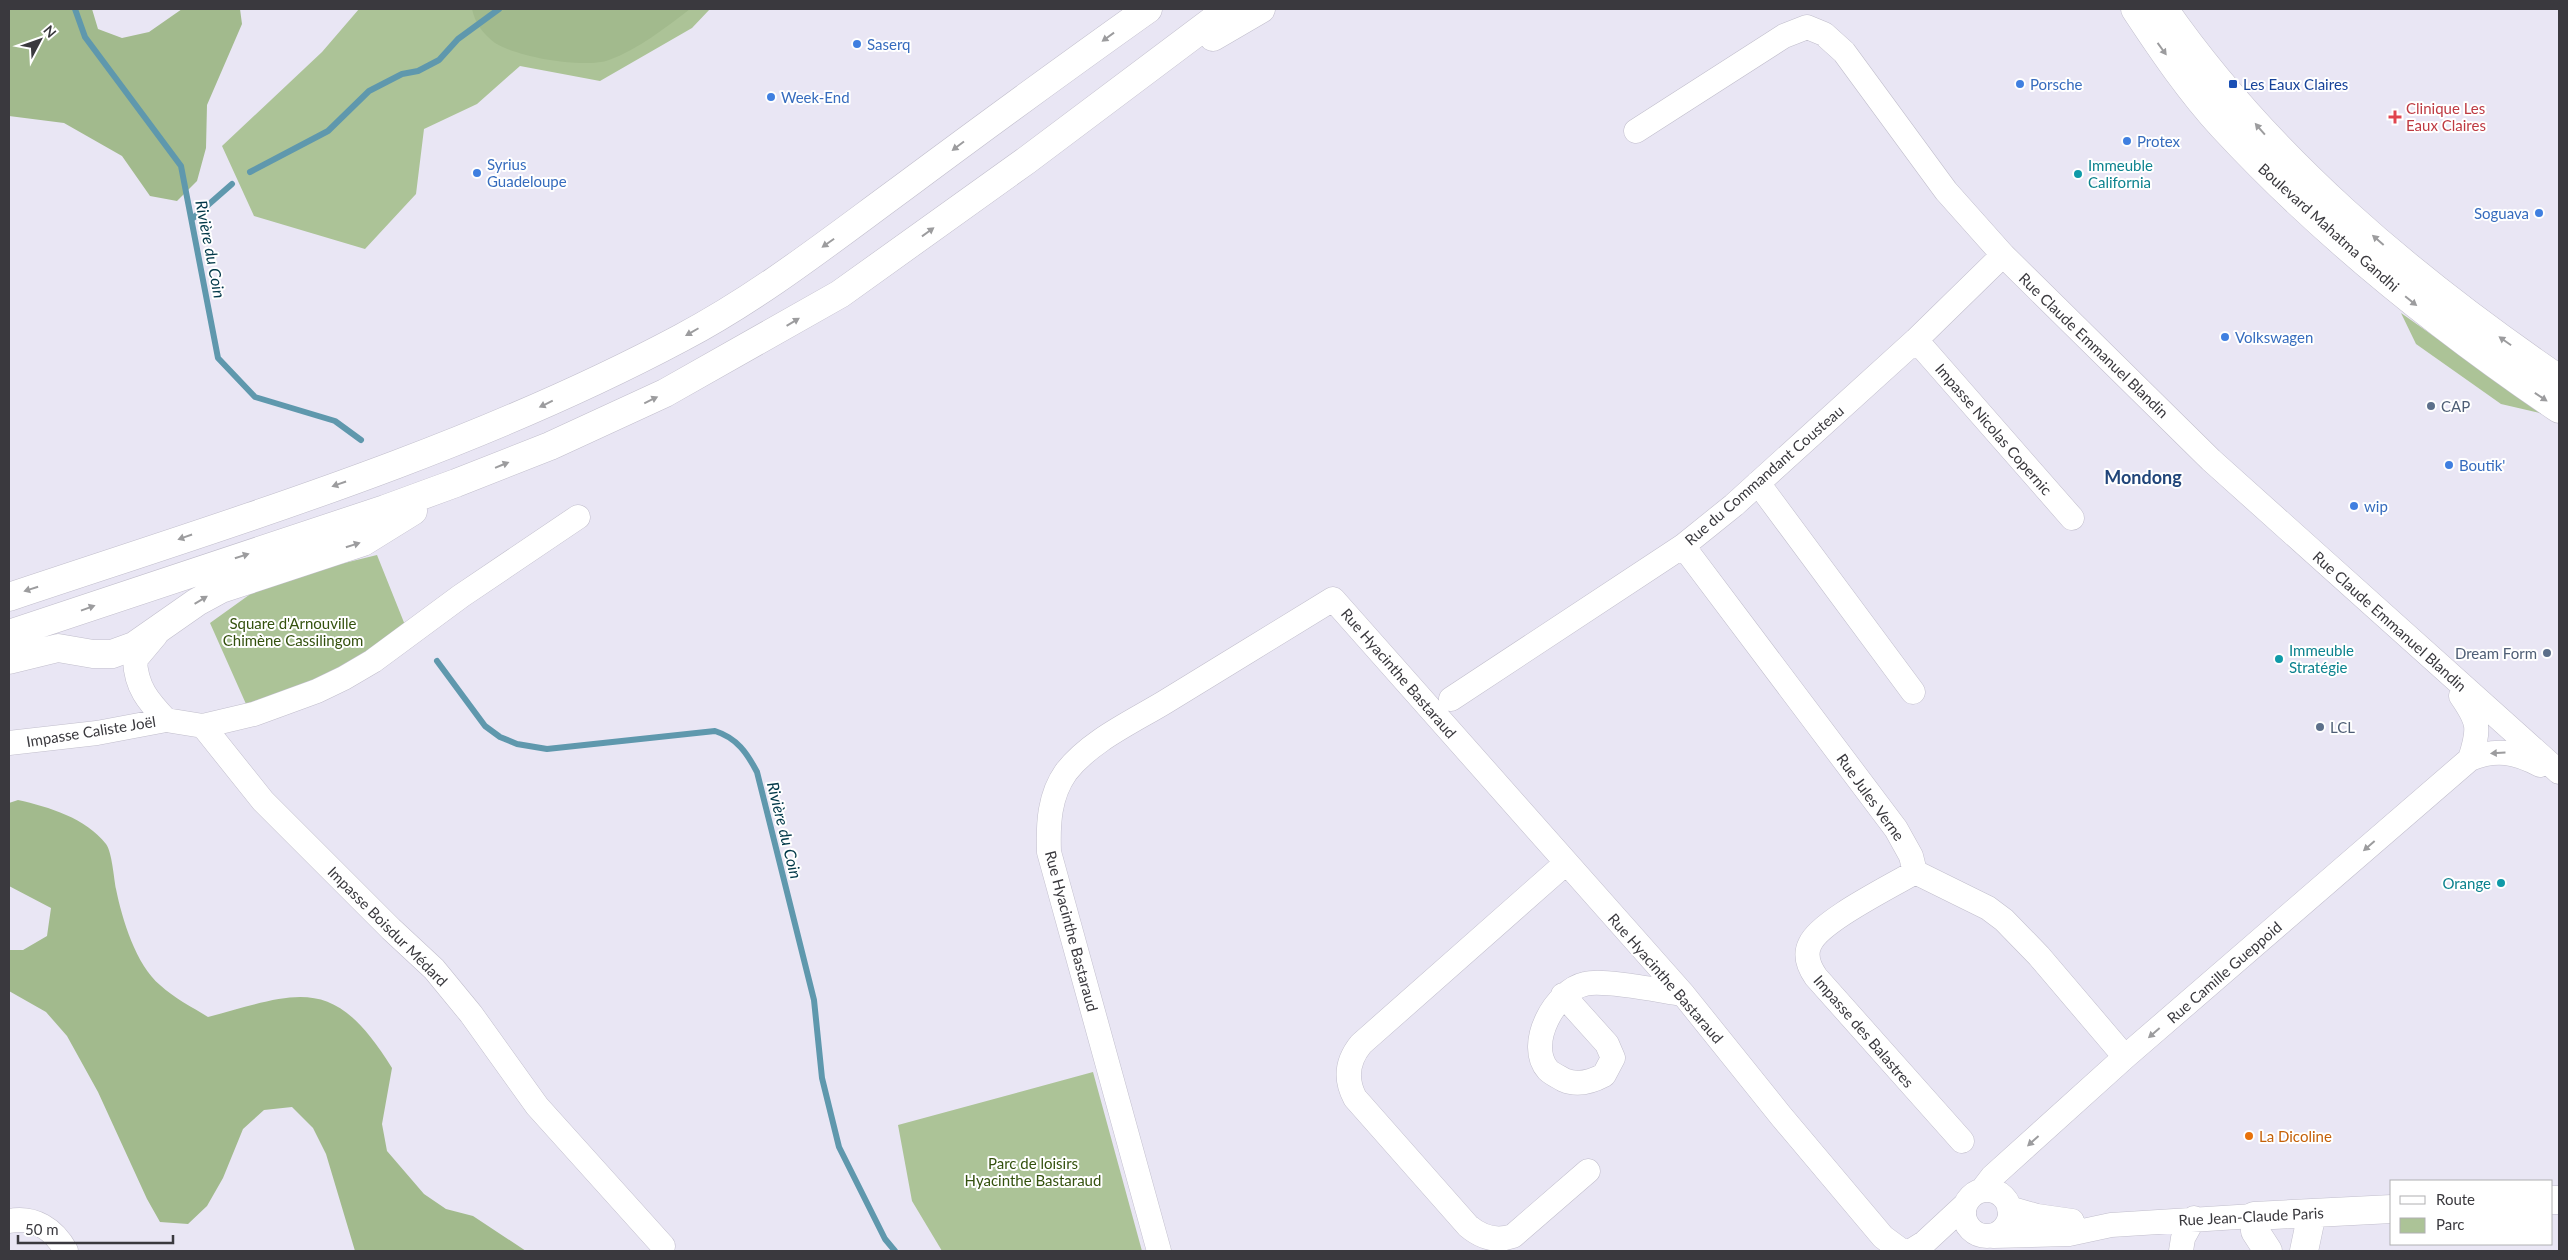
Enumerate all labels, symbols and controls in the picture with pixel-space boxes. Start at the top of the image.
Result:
north arrow [15,15,65,65]
text: N [40,21,60,41]
one-way arrow [1101,32,1115,42]
place label: Saserq [867,35,910,53]
marker: Saserq [851,38,863,50]
one-way arrow [2157,42,2167,56]
place label: Porsche [2030,75,2083,93]
place label: Les Eaux Claires [2243,75,2348,93]
marker: Porsche [2014,78,2026,90]
marker: Les Eaux Claires [2227,78,2239,90]
place label: Week-End [781,88,850,106]
marker: Week-End [765,91,777,103]
place label: Clinique Les Eaux Claires [2406,99,2486,134]
marker: Clinique Les Eaux Claires [2388,110,2402,124]
one-way arrow [2254,122,2265,135]
place label: Protex [2137,132,2181,150]
marker: Protex [2121,135,2133,147]
one-way arrow [951,141,965,151]
place label: Syrius Guadeloupe [487,155,567,190]
place label: Immeuble California [2088,156,2153,191]
street label: Boulevard Mahatma Gandhi [2255,159,2403,295]
marker: Syrius Guadeloupe [471,167,483,179]
marker: Immeuble California [2072,168,2084,180]
water label: Rivière du Coin [192,198,230,300]
place label: Soguava [2474,204,2529,222]
marker: Soguava [2533,207,2545,219]
one-way arrow [921,227,935,237]
one-way arrow [2372,234,2384,246]
one-way arrow [821,238,834,248]
street label: Rue Claude Emmanuel Blandin [2016,269,2172,421]
one-way arrow [2404,295,2417,306]
one-way arrow [787,317,800,326]
one-way arrow [685,328,698,337]
place label: Volkswagen [2235,328,2313,346]
marker: Volkswagen [2219,331,2231,343]
one-way arrow [2498,336,2512,346]
street label: Impasse Nicolas Copernic [1932,360,2056,498]
one-way arrow [2534,392,2548,402]
one-way arrow [643,396,658,404]
place label: CAP [2441,397,2470,415]
one-way arrow [539,400,553,408]
marker: CAP [2425,400,2437,412]
street label: Rue du Commandant Cousteau [1681,401,1847,549]
place label: Boutik' [2459,456,2505,474]
marker: Boutik' [2443,459,2455,471]
one-way arrow [495,461,510,469]
district label: Mondong [2104,466,2182,488]
one-way arrow [331,480,346,488]
place label: wip [2364,497,2388,515]
marker: wip [2348,500,2360,512]
one-way arrow [178,534,193,541]
one-way arrow [346,540,361,548]
street label: Rue Claude Emmanuel Blandin [2309,547,2471,695]
one-way arrow [235,552,250,560]
one-way arrow [24,586,39,593]
one-way arrow [194,596,207,605]
one-way arrow [81,604,96,612]
street label: Rue Hyacinthe Bastaraud [1338,604,1460,742]
park label: Square d'Arnouville Chimène Cassilingom [223,614,363,649]
place label: Immeuble Stratégie [2289,641,2354,676]
place label: Dream Form [2455,644,2537,662]
marker: Dream Form [2541,647,2553,659]
marker: Immeuble Stratégie [2273,653,2285,665]
street label: Impasse Caliste Joël [25,712,157,750]
place label: LCL [2330,718,2355,736]
marker: LCL [2314,721,2326,733]
one-way arrow [2490,749,2506,757]
street label: Rue Jules Verne [1833,750,1909,844]
water label: Rivière du Coin [764,779,806,881]
one-way arrow [2363,841,2376,852]
street label: Rue Hyacinthe Bastaraud [1042,849,1102,1013]
street label: Impasse Boisdur Médard [324,862,452,990]
place label: Orange [2442,874,2491,892]
marker: Orange [2495,877,2507,889]
street label: Rue Hyacinthe Bastaraud [1605,909,1727,1047]
street label: Rue Camille Gueppoid [2163,917,2285,1027]
street label: Impasse des Balastres [1810,971,1918,1091]
one-way arrow [2148,1027,2160,1039]
place label: La Dicoline [2259,1127,2332,1145]
marker: La Dicoline [2243,1130,2255,1142]
one-way arrow [2027,1135,2039,1147]
park label: Parc de loisirs Hyacinthe Bastaraud [965,1154,1101,1189]
legend [2390,1180,2553,1245]
text: Route [2436,1190,2475,1208]
street label: Rue Jean-Claude Paris [2178,1203,2324,1229]
scale bar [18,1212,172,1244]
text: Parc [2436,1215,2465,1233]
text: 50 m [25,1220,59,1238]

